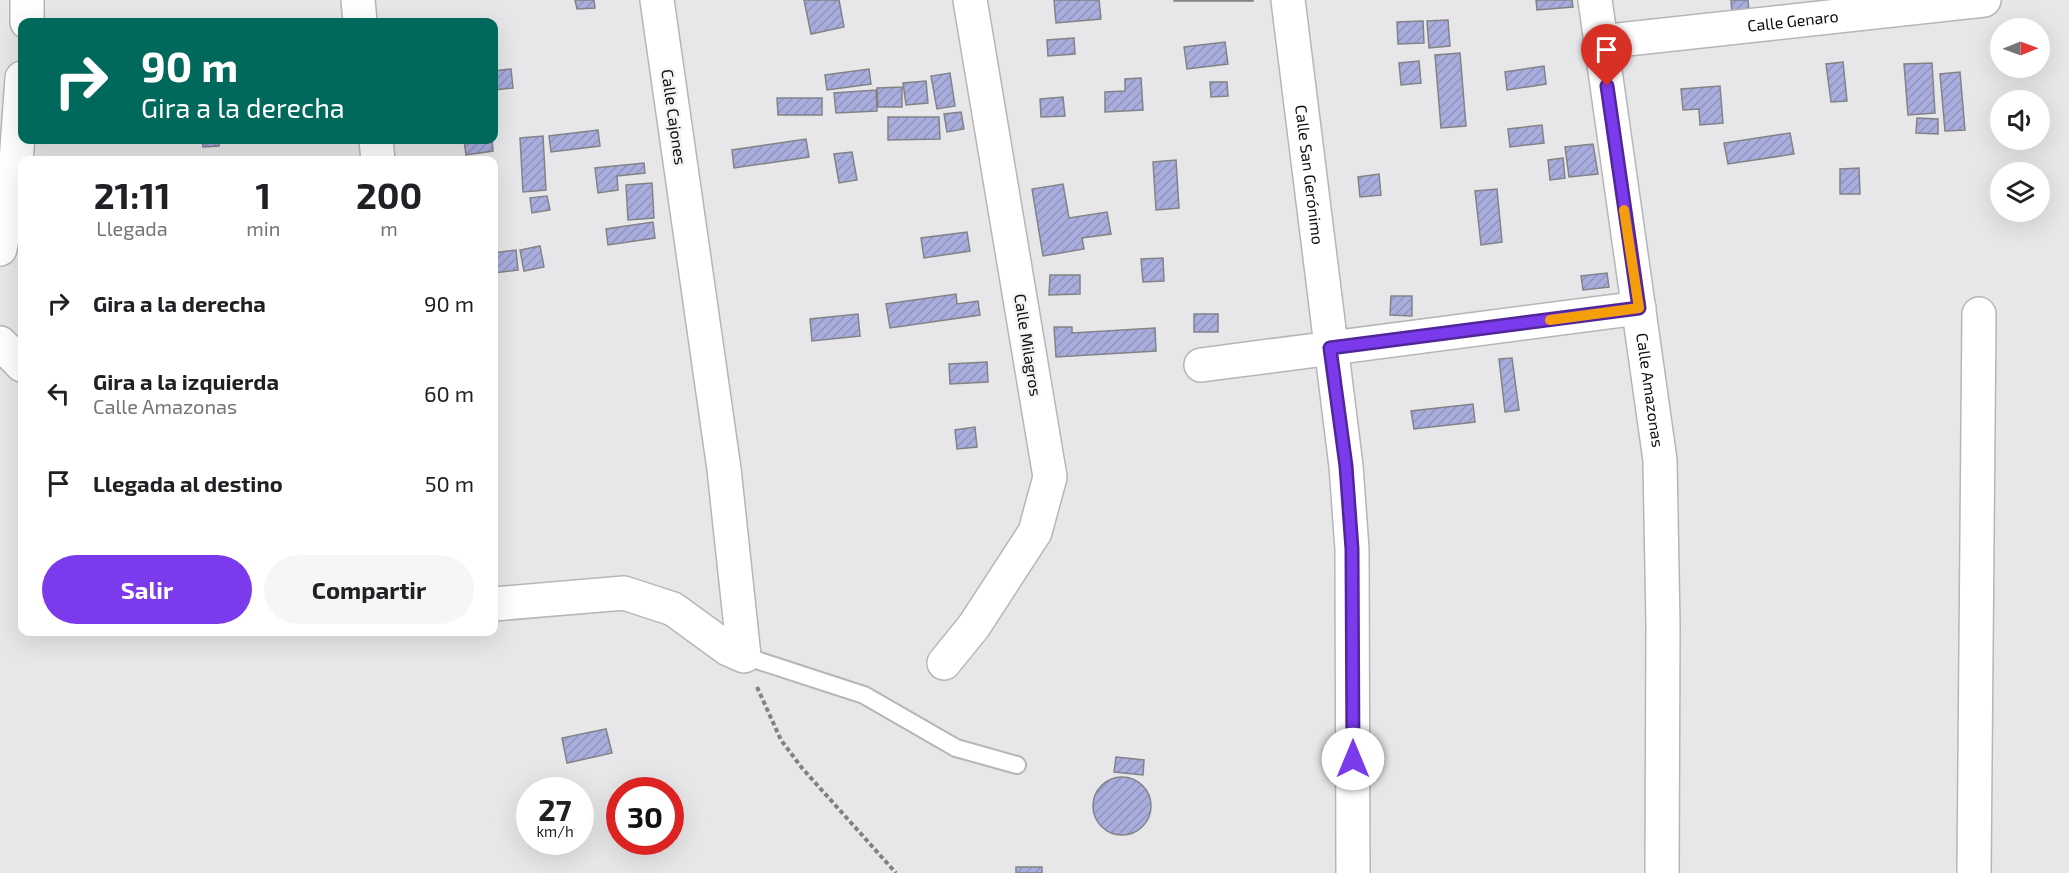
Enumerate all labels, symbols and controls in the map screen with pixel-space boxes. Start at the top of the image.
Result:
street label: Calle Genaro [1746,6,1839,35]
north arrow [1990,18,2050,78]
map controls [1990,18,2050,222]
pin [1581,24,1632,86]
icon: arrive [1590,33,1623,66]
text: 90 m [141,40,238,90]
icon: right [42,42,120,120]
street label: Calle Cajones [657,68,691,166]
button: sound [1990,90,2050,150]
text: Gira a la derecha [141,91,345,123]
street label: Calle San Gerónimo [1292,104,1328,246]
button: layers [1990,162,2050,222]
text: 21:11 [94,173,171,216]
text: 1 [255,173,271,216]
text: 200 [356,173,422,216]
text: Llegada [96,216,168,240]
text: min [246,216,280,240]
text: m [380,216,398,240]
icon: right [42,287,75,320]
text: Gira a la derecha [93,290,266,316]
text: 90 m [424,290,474,316]
street label: Calle Milagros [1011,292,1046,398]
street label: Calle Amazonas [1633,332,1668,449]
text: Gira a la izquierda [93,368,279,394]
icon: left [42,377,75,410]
text: 60 m [424,380,474,406]
text: Calle Amazonas [93,394,237,418]
icon: arrive [42,467,75,500]
text: Llegada al destino [93,470,283,496]
text: 50 m [425,470,474,496]
button: Salir [42,555,252,624]
button: Compartir [264,555,474,624]
position arrow [1321,727,1385,791]
speed limit sign: 30 [606,777,684,855]
text: 27 [538,791,572,827]
text: km/h [536,822,574,840]

